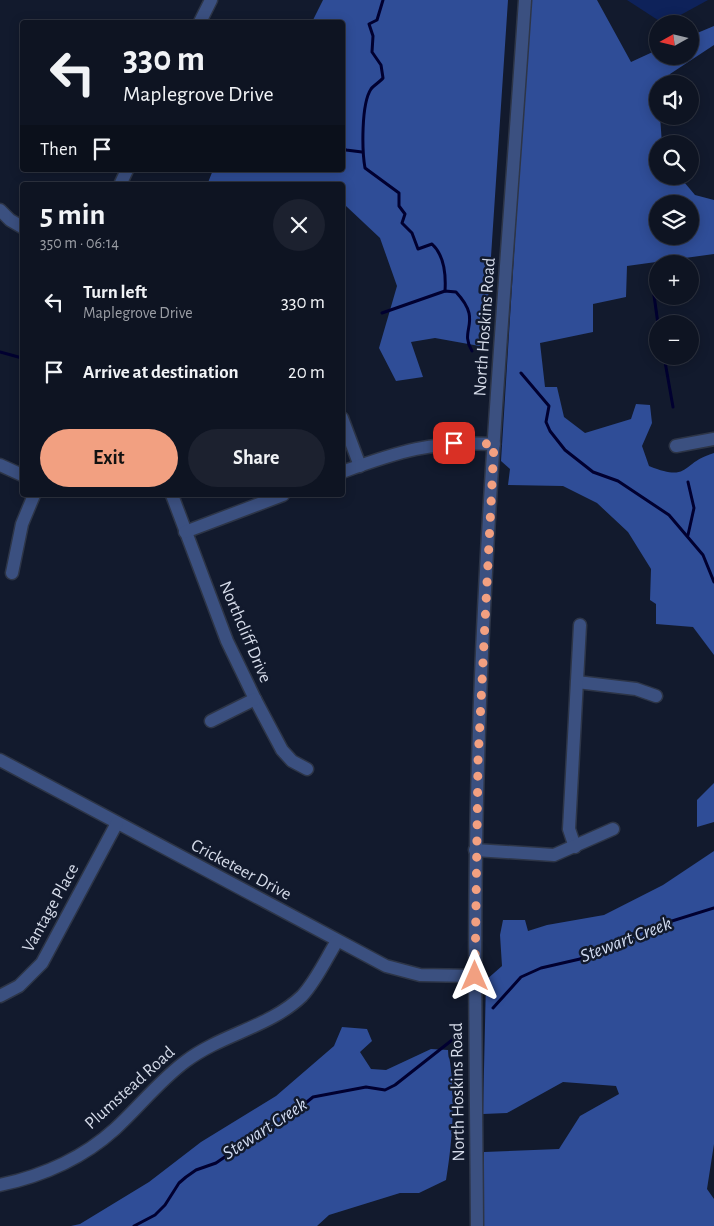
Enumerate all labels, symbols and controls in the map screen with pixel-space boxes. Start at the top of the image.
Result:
north arrow [649,15,699,65]
map controls [649,15,699,365]
icon: left [40,40,105,105]
text: 330 m [123,42,205,77]
button: sound [649,75,699,125]
text: Maplegrove Drive [123,83,274,105]
icon: arrive [88,135,116,163]
button: search [649,135,699,185]
text: Then [40,140,78,159]
button: layers [649,195,699,245]
button: close [273,199,325,251]
text: 5 min [40,200,105,230]
text: 350 m · 06:14 [40,235,119,251]
button: + [649,255,699,305]
street label: North Hoskins Road [471,257,499,397]
text: Turn left [83,283,147,302]
icon: left [40,288,68,316]
text: 330 m [281,293,325,312]
text: Maplegrove Drive [83,305,193,321]
button: − [649,315,699,365]
icon: arrive [40,358,68,386]
text: Arrive at destination [83,363,239,382]
text: 20 m [288,363,325,382]
pin [433,422,475,464]
button: Exit [40,429,178,487]
button: Share [188,429,325,487]
icon: arrive [440,429,468,457]
street label: Northcliff Drive [216,579,274,685]
street label: Cricketeer Drive [188,836,294,904]
street label: Vantage Place [19,861,83,955]
water label: Stewart Creek [578,914,675,966]
position arrow [448,949,500,1001]
street label: North Hoskins Road [448,1022,468,1162]
street label: Plumstead Road [82,1043,178,1133]
water label: Stewart Creek [219,1095,311,1163]

